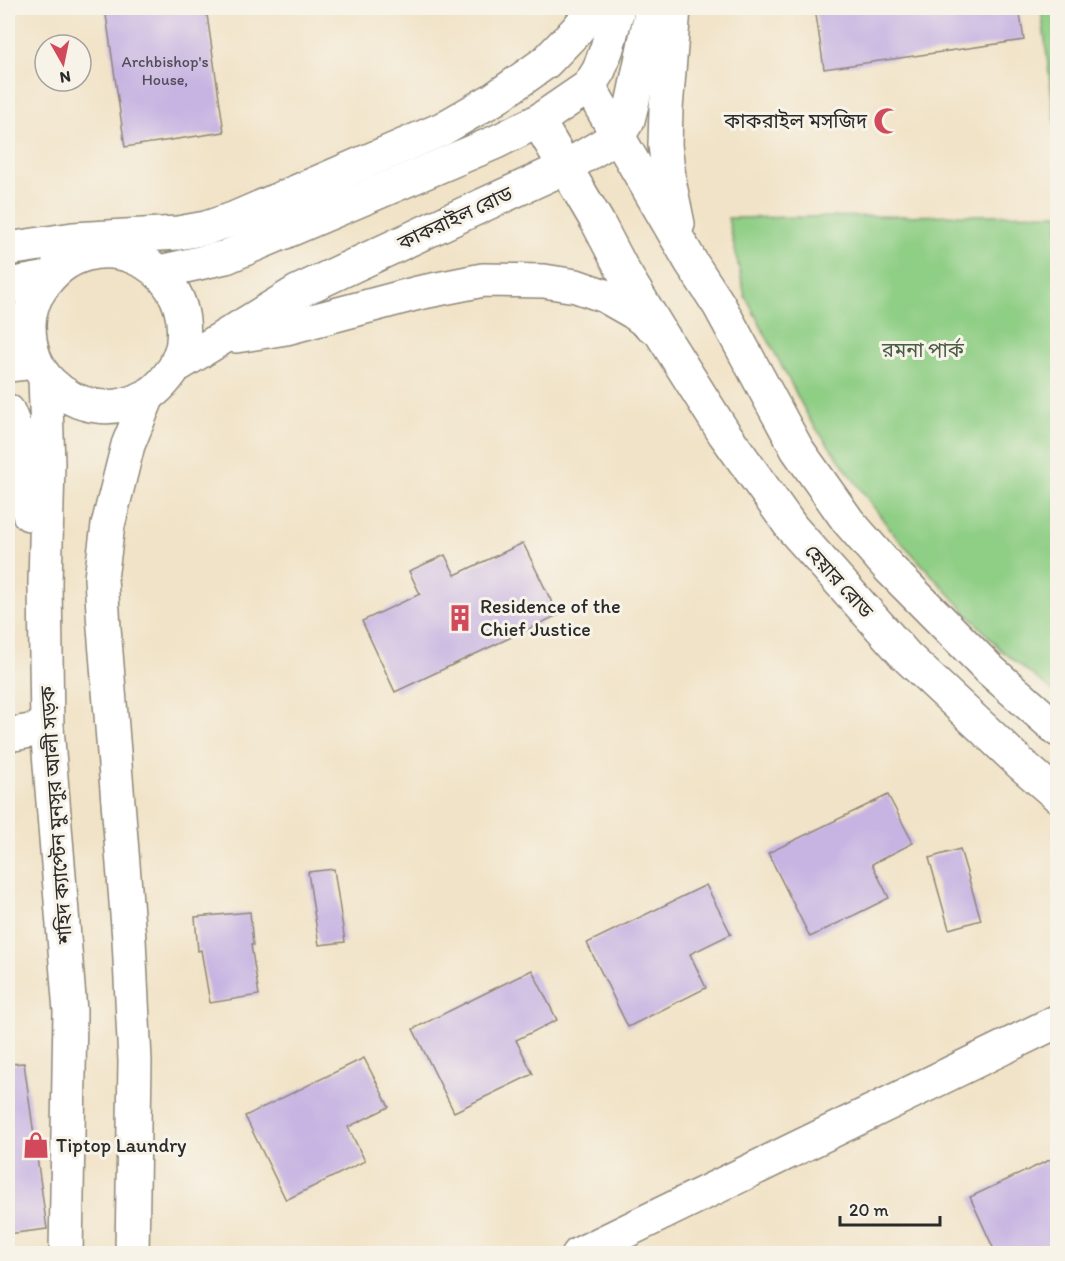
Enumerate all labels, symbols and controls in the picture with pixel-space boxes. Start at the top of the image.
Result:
north arrow [33,33,93,93]
house number: Archbishop's House, [121,52,209,89]
text: N [58,67,72,88]
mosque icon: কাকরাইল মসজিদ [872,106,902,136]
place label: কাকরাইল মসজিদ [723,109,868,133]
street label: কাকরাইল রোড [393,181,517,255]
park label: রমনা পার্ক [881,337,965,362]
street label: হেয়ার রোড [800,539,879,623]
place label: Residence of the Chief Justice [480,594,621,641]
building icon: Residence of the Chief Justice [445,603,475,633]
street label: শহিদ ক্যাপ্টেন মুনসুর আলী সড়ক [35,684,77,946]
shop icon: Tiptop Laundry [21,1130,51,1160]
place label: Tiptop Laundry [56,1133,187,1157]
scale bar [840,1189,940,1227]
text: 20 m [849,1199,889,1221]

